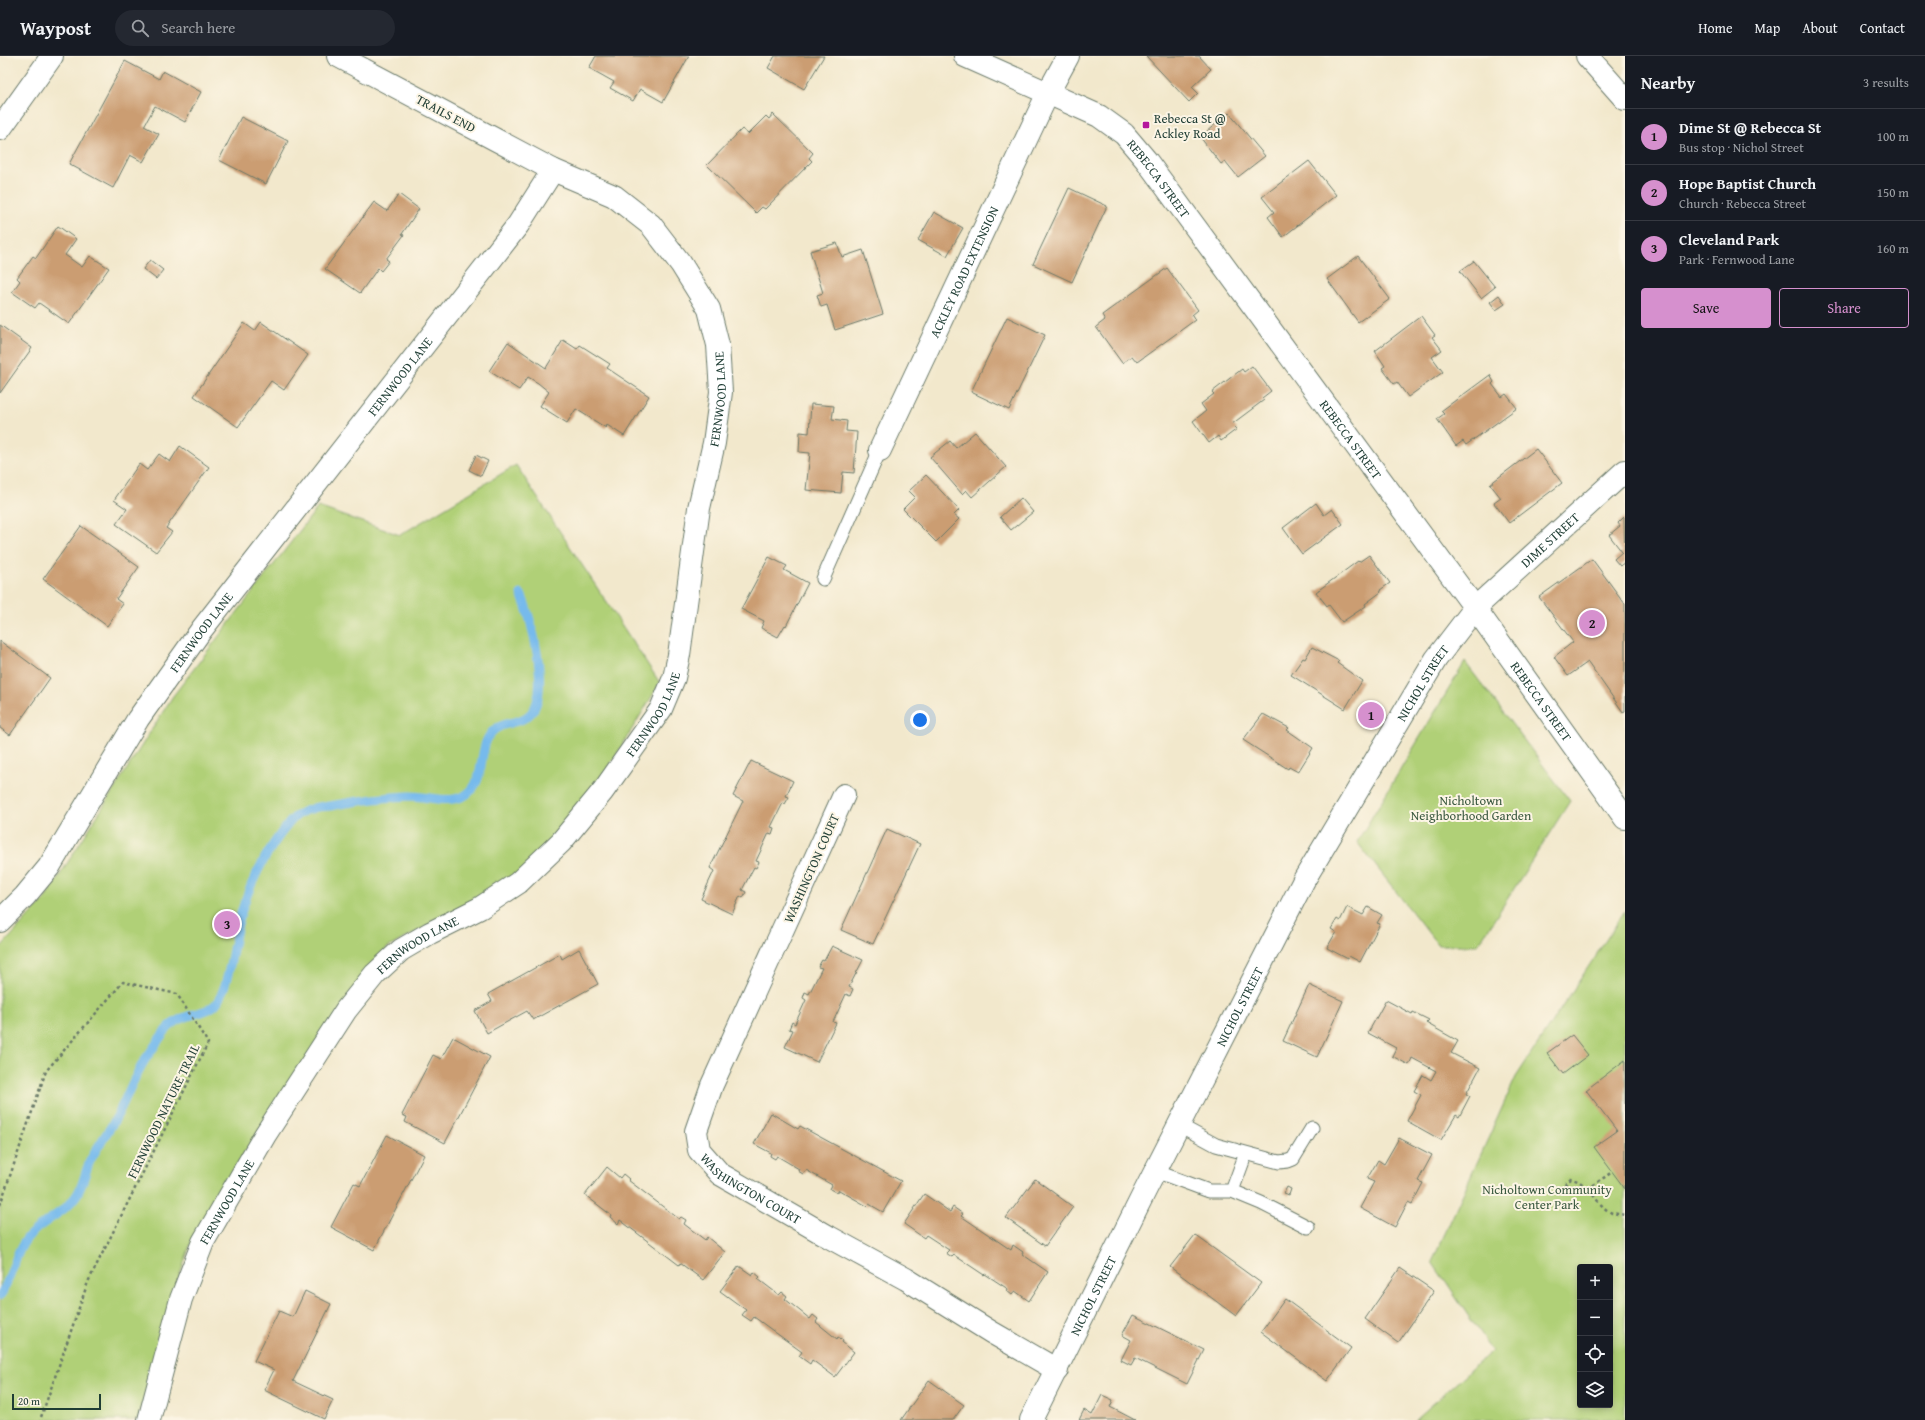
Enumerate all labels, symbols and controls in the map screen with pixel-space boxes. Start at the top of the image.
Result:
search box [115,10,395,46]
text: Waypost [20,14,91,42]
icon: search [129,17,151,39]
text: Search here [161,17,235,38]
text: Home [1698,18,1733,38]
text: Map [1755,18,1780,38]
text: About [1802,18,1838,38]
text: Contact [1860,18,1905,38]
text: Nearby [1641,70,1695,95]
text: 3 results [1863,73,1909,92]
street label: TRAILS END [413,90,479,137]
place label: Rebecca St @ Ackley Road [1154,109,1226,143]
text: Dime St @ Rebecca St [1679,117,1821,138]
marker: Rebecca St @ Ackley Road [1141,120,1151,130]
text: 1 [1651,127,1657,146]
text: 100 m [1877,127,1909,146]
street label: REBECCA STREET [1122,135,1195,222]
text: Bus stop · Nichol Street [1679,138,1804,157]
text: Hope Baptist Church [1679,173,1816,194]
text: 2 [1651,183,1657,202]
text: 150 m [1877,183,1909,202]
text: Church · Rebecca Street [1679,194,1806,213]
street label: ACKLEY ROAD EXTENSION [925,203,1004,341]
text: Cleveland Park [1679,229,1779,250]
text: 3 [1651,239,1657,258]
text: 160 m [1877,239,1909,258]
text: Park · Fernwood Lane [1679,250,1795,269]
button: Save [1641,288,1771,328]
button: Share [1779,288,1909,328]
street label: FERNWOOD LANE [363,333,437,420]
street label: FERNWOOD LANE [704,350,731,449]
street label: REBECCA STREET [1315,396,1387,484]
street label: DIME STREET [1517,508,1584,572]
street label: FERNWOOD LANE [165,588,238,676]
pin: 2 [1579,608,1605,638]
street label: NICHOL STREET [1392,640,1454,725]
street label: REBECCA STREET [1506,658,1577,746]
street label: FERNWOOD LANE [621,670,685,761]
pin: 1 [1358,700,1384,730]
your location [910,710,930,730]
park label: Nicholtown Neighborhood Garden [1411,791,1532,825]
street label: WASHINGTON COURT [779,810,844,926]
pin: 3 [214,909,240,939]
street label: FERNWOOD LANE [372,911,462,979]
street label: NICHOL STREET [1212,963,1268,1050]
street label: FERNWOOD NATURE TRAIL [123,1040,205,1182]
street label: WASHINGTON COURT [696,1149,805,1229]
street label: FERNWOOD LANE [195,1155,259,1248]
park label: Nicholtown Community Center Park [1482,1180,1612,1214]
street label: NICHOL STREET [1066,1252,1122,1339]
map controls [1577,1264,1613,1408]
button: + [1577,1264,1613,1300]
button: − [1577,1300,1613,1336]
button: locate [1577,1336,1613,1372]
button: layers [1577,1372,1613,1408]
scale bar [12,1392,101,1411]
text: 20 m [18,1393,40,1409]

